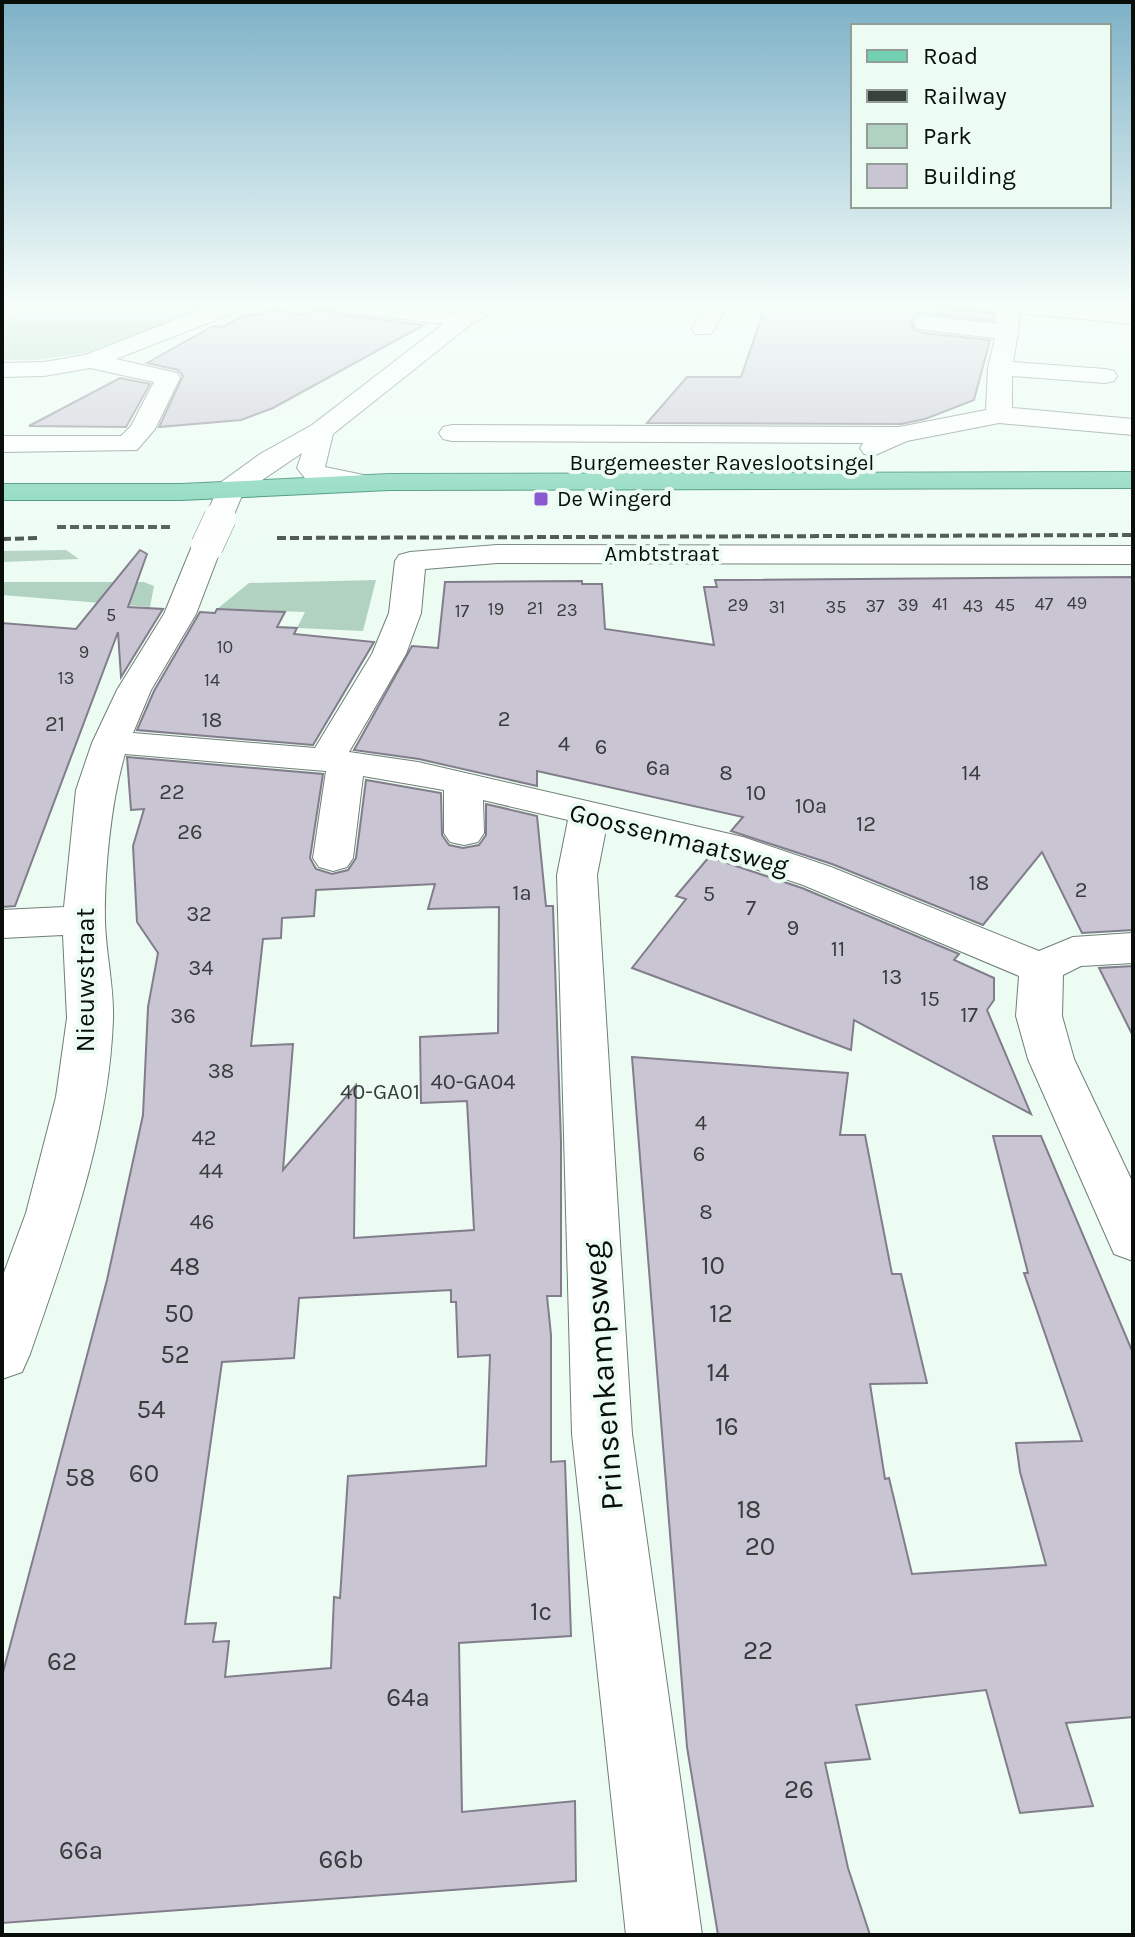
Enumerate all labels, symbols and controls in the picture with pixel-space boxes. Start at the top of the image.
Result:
legend [851,24,1111,208]
text: Road [923,42,978,70]
text: Railway [923,82,1007,110]
text: Park [923,122,972,150]
text: Building [923,162,1016,190]
street label: Burgemeester Raveslootsingel [569,450,875,476]
place label: De Wingerd [557,486,672,512]
marker: De Wingerd [532,490,550,508]
street label: Ambtstraat [605,541,719,567]
house number: 49 [1067,592,1087,614]
house number: 41 [932,593,948,615]
house number: 47 [1035,593,1054,615]
house number: 29 [728,594,748,616]
house number: 39 [897,594,919,616]
house number: 45 [995,594,1015,616]
house number: 37 [865,595,885,617]
house number: 43 [963,595,983,617]
house number: 31 [769,596,785,618]
house number: 35 [826,596,846,618]
house number: 21 [527,597,543,619]
house number: 19 [488,598,504,620]
house number: 23 [556,599,578,621]
house number: 17 [455,600,470,622]
house number: 5 [106,604,116,626]
house number: 10 [217,636,233,658]
house number: 9 [79,641,89,663]
house number: 13 [58,667,74,689]
house number: 14 [204,669,220,691]
house number: 2 [498,706,510,732]
house number: 18 [202,707,222,733]
house number: 21 [45,711,65,737]
house number: 4 [558,731,570,757]
house number: 6 [595,734,607,760]
house number: 6a [646,755,670,781]
house number: 8 [719,760,733,786]
house number: 14 [961,760,981,786]
house number: 22 [159,779,185,805]
house number: 10 [746,780,766,806]
house number: 10a [795,793,827,819]
street label: Goossenmaatsweg [566,797,792,881]
house number: 12 [856,811,876,837]
house number: 26 [177,819,203,845]
house number: 18 [969,870,989,896]
house number: 2 [1075,877,1087,903]
house number: 1a [512,880,532,906]
house number: 5 [703,881,715,907]
house number: 7 [746,895,756,921]
house number: 32 [186,901,212,927]
street label: Nieuwstraat [70,907,101,1052]
house number: 9 [787,915,799,941]
house number: 11 [831,936,845,962]
house number: 34 [188,955,214,981]
house number: 13 [882,964,902,990]
house number: 15 [920,986,940,1012]
house number: 17 [960,1002,978,1028]
house number: 36 [170,1003,196,1029]
house number: 38 [208,1058,234,1084]
house number: 40-GA04 [430,1069,516,1095]
house number: 40-GA01 [340,1079,420,1105]
house number: 4 [695,1110,707,1136]
house number: 42 [191,1125,217,1151]
house number: 6 [693,1141,705,1167]
house number: 44 [199,1158,223,1184]
house number: 8 [699,1199,713,1225]
house number: 46 [190,1209,214,1235]
street label: Prinsenkampsweg [575,1240,631,1512]
house number: 10 [701,1250,725,1281]
house number: 48 [170,1251,200,1282]
house number: 50 [164,1298,194,1329]
house number: 12 [709,1298,733,1329]
house number: 52 [160,1339,190,1370]
house number: 14 [706,1357,730,1388]
house number: 54 [136,1394,166,1425]
house number: 16 [715,1411,739,1442]
house number: 60 [129,1458,159,1489]
house number: 58 [65,1462,95,1493]
house number: 18 [737,1494,761,1525]
house number: 20 [745,1531,775,1562]
house number: 1c [530,1596,552,1627]
house number: 22 [743,1635,773,1666]
house number: 62 [47,1646,77,1677]
house number: 64a [386,1682,430,1713]
house number: 26 [784,1774,814,1805]
house number: 66a [59,1835,103,1866]
house number: 66b [318,1844,364,1875]

